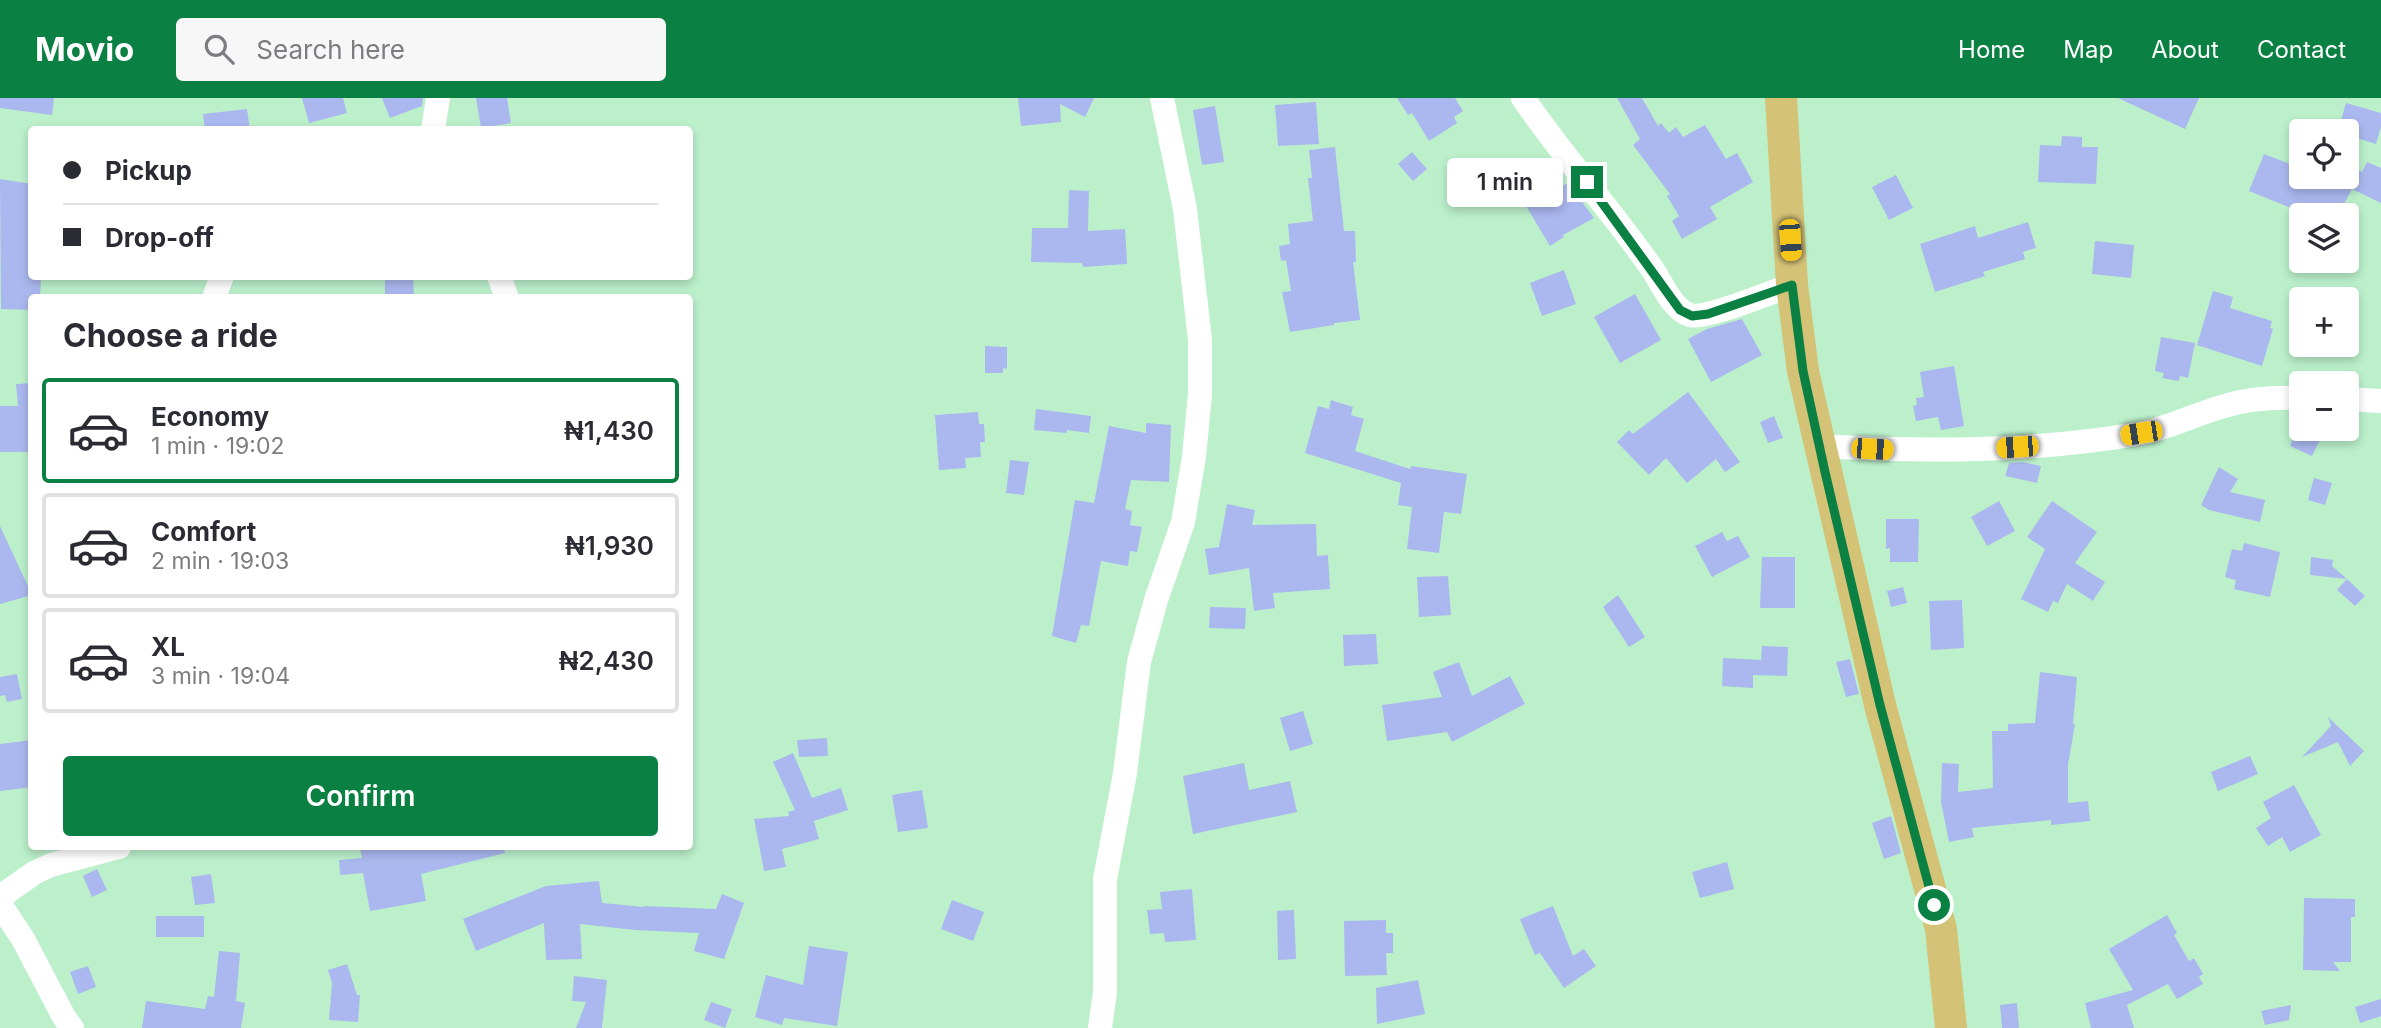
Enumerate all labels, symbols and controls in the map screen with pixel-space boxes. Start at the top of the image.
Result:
search box [176,18,666,81]
text: Movio [35,29,134,69]
icon: search [200,30,238,68]
text: Search here [256,34,405,65]
text: Home [1958,35,2025,64]
text: Map [2063,35,2113,64]
text: About [2151,35,2219,64]
text: Contact [2257,35,2346,64]
map controls [2289,119,2359,441]
button: locate [2289,119,2359,189]
text: Pickup [105,155,192,186]
callout: 1 min [1447,158,1562,206]
route end [1571,166,1603,198]
text: 1 min [1477,168,1533,196]
button: layers [2289,203,2359,273]
car [1779,218,1802,262]
text: Drop-off [105,222,214,253]
button: + [2289,287,2359,357]
text: Choose a ride [63,316,278,355]
button: − [2289,371,2359,441]
icon: car [67,399,130,462]
text: Economy [151,401,269,432]
text: ₦1,430 [564,415,654,446]
car [2119,419,2164,447]
text: 1 min · 19:02 [151,432,284,460]
car [1996,435,2039,459]
car [1851,437,1894,461]
icon: car [67,514,130,577]
text: Comfort [151,516,256,547]
text: ₦1,930 [565,530,654,561]
text: 2 min · 19:03 [151,547,289,575]
icon: car [67,629,130,692]
text: XL [151,631,185,662]
text: ₦2,430 [559,645,654,676]
text: 3 min · 19:04 [151,662,290,690]
button: Confirm [63,756,658,836]
route start [1918,889,1950,921]

